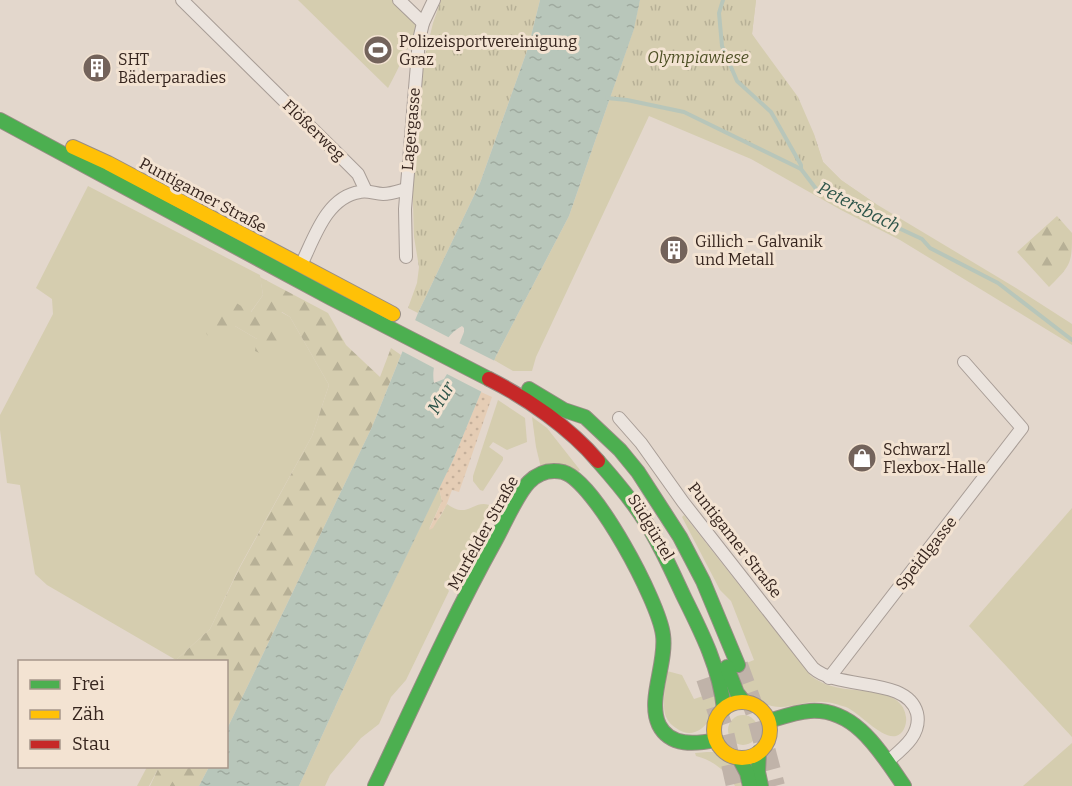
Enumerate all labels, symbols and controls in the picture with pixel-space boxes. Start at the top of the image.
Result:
place label: Polizeisportvereinigung Graz [399,32,577,69]
sports icon: Polizeisportvereinigung Graz [362,34,394,66]
park label: Olympiawiese [647,48,749,67]
place label: SHT Bäderparadies [118,50,226,87]
building icon: SHT Bäderparadies [81,52,113,84]
street label: Lagergasse [398,87,424,171]
street label: Flößerweg [279,96,349,164]
street label: Puntigamer Straße [136,153,270,237]
water label: Petersbach [814,177,904,237]
place label: Gillich - Galvanik und Metall [695,232,823,269]
building icon: Gillich - Galvanik und Metall [658,234,690,266]
water label: Mur [423,377,460,418]
place label: Schwarzl Flexbox-Halle [883,440,986,477]
shop icon: Schwarzl Flexbox-Halle [846,442,878,474]
street label: Murfelder Straße [444,472,522,594]
street label: Puntigamer Straße [684,479,786,601]
street label: Südgürtel [624,491,678,564]
street label: Speidlgasse [891,513,961,593]
legend [18,660,228,768]
text: Frei [72,673,105,695]
text: Zäh [72,703,104,725]
text: Stau [72,733,110,755]

